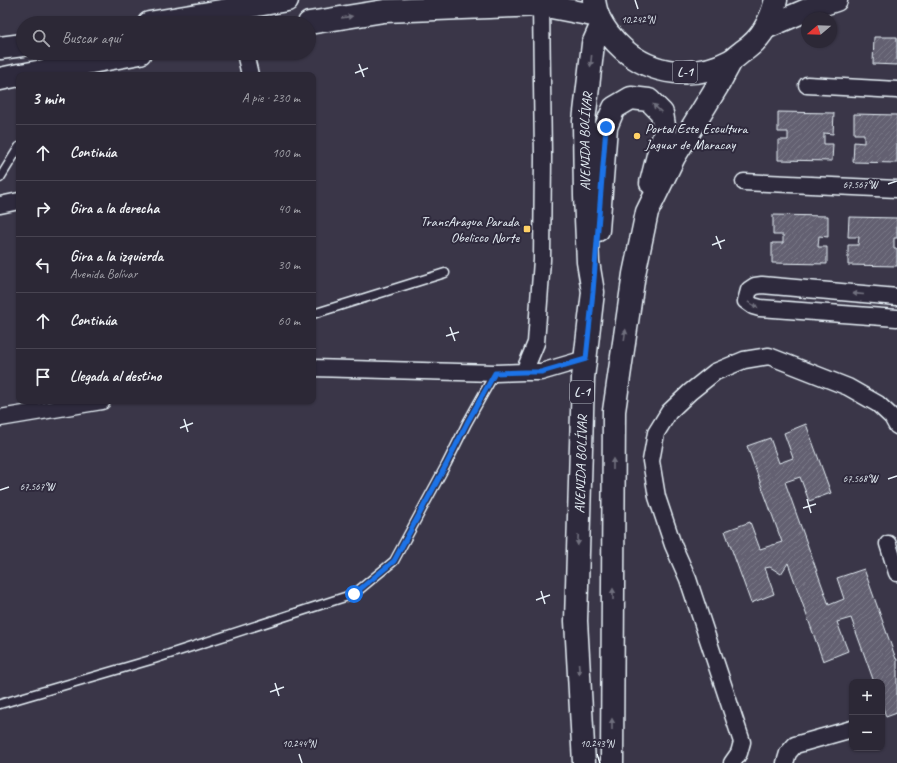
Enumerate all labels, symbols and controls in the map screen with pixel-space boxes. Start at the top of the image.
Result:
north arrow [801,12,837,48]
text: 10.242°N [621,13,657,26]
one-way arrow [341,14,354,20]
search box [16,16,316,60]
icon: search [30,27,52,49]
text: Buscar aquí [62,29,121,48]
one-way arrow [588,55,594,67]
road number: L-1 [673,61,697,83]
text: 3 min [32,88,65,109]
text: A pie · 230 m [242,90,300,106]
street label: AVENIDA BOLÍVAR [575,90,596,191]
one-way arrow [652,103,662,113]
route end [597,118,615,136]
place label: Portal Este Escultura Jaguar de Maracay [644,120,748,153]
marker: Portal Este Escultura Jaguar de Maracay [632,131,642,141]
icon: ahead [32,142,54,164]
text: Continúa [70,143,117,162]
text: 100 m [272,145,300,161]
text: 67.567°W [843,178,879,191]
icon: right [32,198,54,220]
text: Gira a la derecha [70,199,159,218]
text: 40 m [278,201,300,217]
place label: TransAragua Parada Obelisco Norte [421,213,520,246]
marker: TransAragua Parada Obelisco Norte [522,224,532,234]
text: Gira a la izquierda [70,247,163,266]
icon: left [32,254,54,276]
text: 30 m [278,257,300,273]
text: Avenida Bolívar [70,266,137,282]
one-way arrow [852,290,864,297]
one-way arrow [747,301,759,308]
icon: ahead [32,310,54,332]
text: Continúa [70,311,117,330]
text: 60 m [278,313,300,329]
one-way arrow [622,329,628,341]
icon: arrive [32,366,54,388]
text: Llegada al destino [70,367,161,386]
road number: L-1 [570,381,594,403]
street label: AVENIDA BOLÍVAR [571,413,590,514]
one-way arrow [610,457,616,470]
text: 67.568°W [843,472,879,485]
text: 67.567°W [20,480,56,493]
one-way arrow [575,534,581,547]
route start [345,585,363,603]
one-way arrow [610,587,616,600]
one-way arrow [575,663,582,675]
map controls [849,679,885,751]
button: + [849,679,885,715]
button: − [849,715,885,751]
one-way arrow [609,717,615,730]
text: 10.244°N [282,737,318,750]
text: 10.243°N [580,737,616,750]

